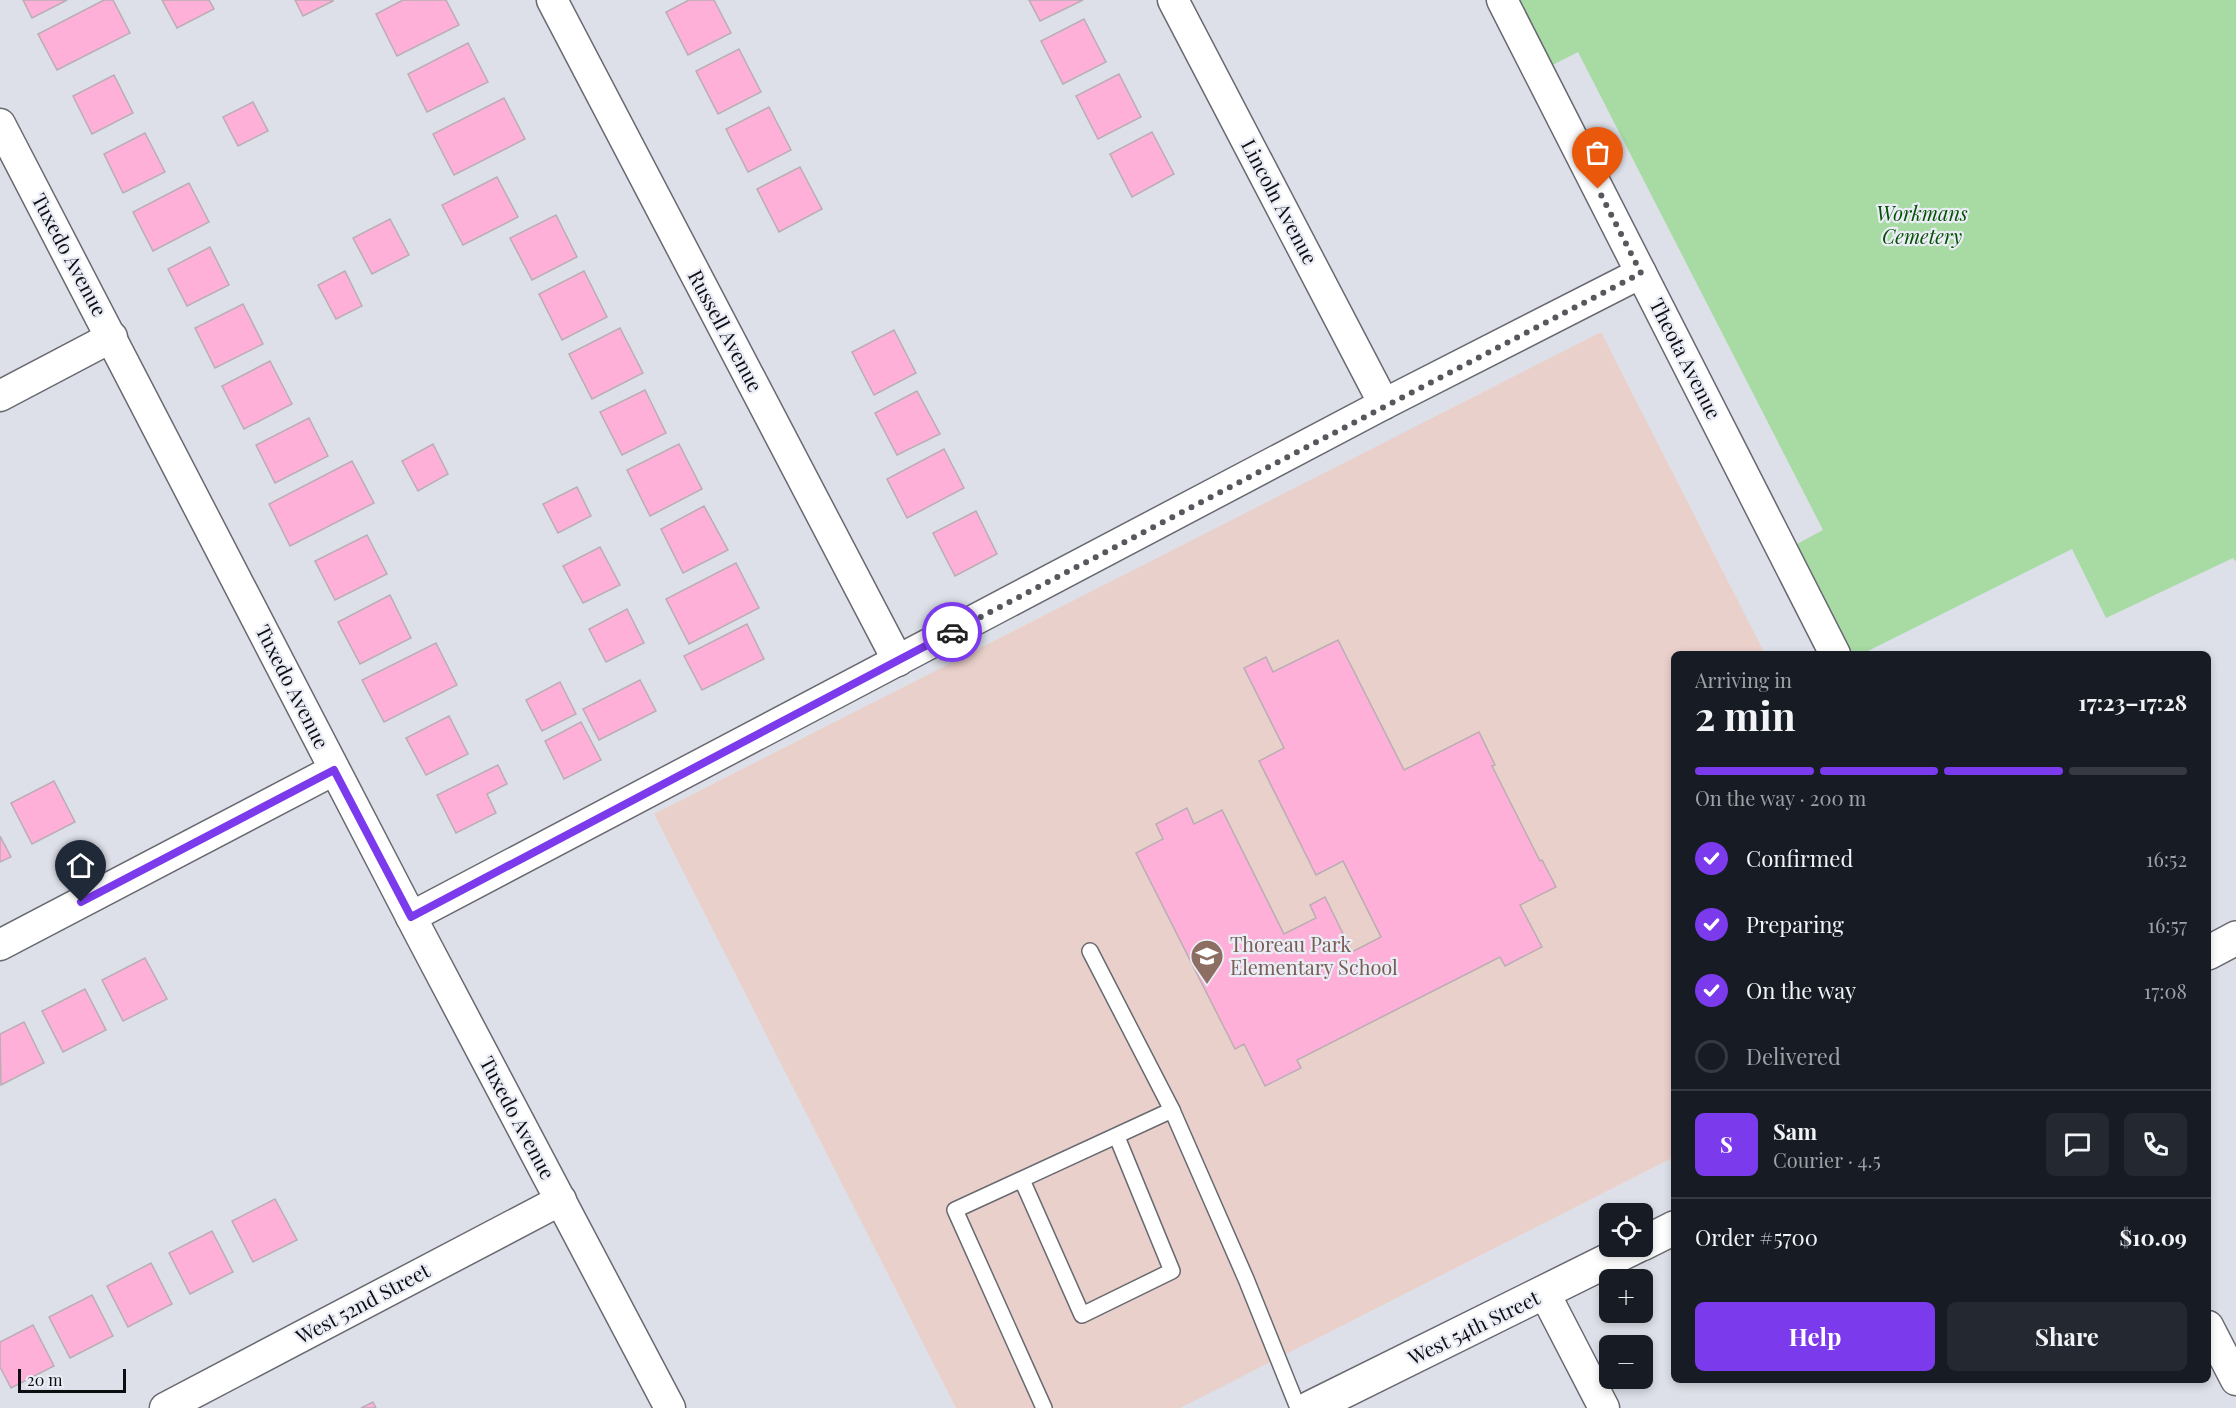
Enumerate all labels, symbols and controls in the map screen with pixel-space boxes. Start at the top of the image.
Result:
pin [1572,127,1623,189]
street label: Lincoln Avenue [1236,134,1325,269]
icon: bag [1581,136,1614,169]
street label: Tuxedo Avenue [27,188,114,321]
park label: Workmans Cemetery [1876,199,1968,249]
street label: Russell Avenue [683,265,770,396]
street label: Theota Avenue [1644,293,1728,423]
courier [922,602,982,662]
icon: car [936,616,969,649]
street label: Tuxedo Avenue [251,620,336,753]
text: Arriving in [1695,666,1792,693]
text: 17:23–17:28 [2078,687,2187,717]
text: 2 min [1695,689,1796,741]
text: On the way · 200 m [1695,784,1866,811]
pin [55,840,106,902]
icon: check [1695,842,1728,875]
text: Confirmed [1746,843,1853,873]
text: 16:52 [2146,845,2187,872]
icon: home [64,849,97,882]
icon: check [1695,908,1728,941]
text: Preparing [1746,909,1844,939]
text: 16:57 [2148,911,2187,938]
place label: Thoreau Park Elementary School [1230,930,1398,980]
school or university icon: Thoreau Park Elementary School [1189,938,1225,985]
icon: check [1695,974,1728,1007]
text: On the way [1746,975,1856,1005]
text: 17:08 [2144,977,2187,1004]
text: Delivered [1746,1041,1841,1071]
street label: Tuxedo Avenue [475,1051,562,1184]
button: chat [2046,1113,2109,1176]
button: phone [2124,1113,2187,1176]
text: Sam [1773,1116,1817,1146]
text: S [1720,1129,1733,1159]
text: Courier · 4.5 [1773,1146,1881,1173]
map controls [1599,1203,1653,1389]
button: locate [1599,1203,1653,1257]
text: Order #5700 [1695,1222,1818,1252]
text: $10.09 [2119,1222,2187,1252]
street label: West 52nd Street [290,1256,435,1350]
button: + [1599,1269,1653,1323]
street label: West 54th Street [1402,1283,1544,1371]
button: Help [1695,1302,1935,1371]
button: Share [1947,1302,2187,1371]
button: − [1599,1335,1653,1389]
scale bar [18,1366,126,1394]
text: 20 m [27,1369,62,1390]

